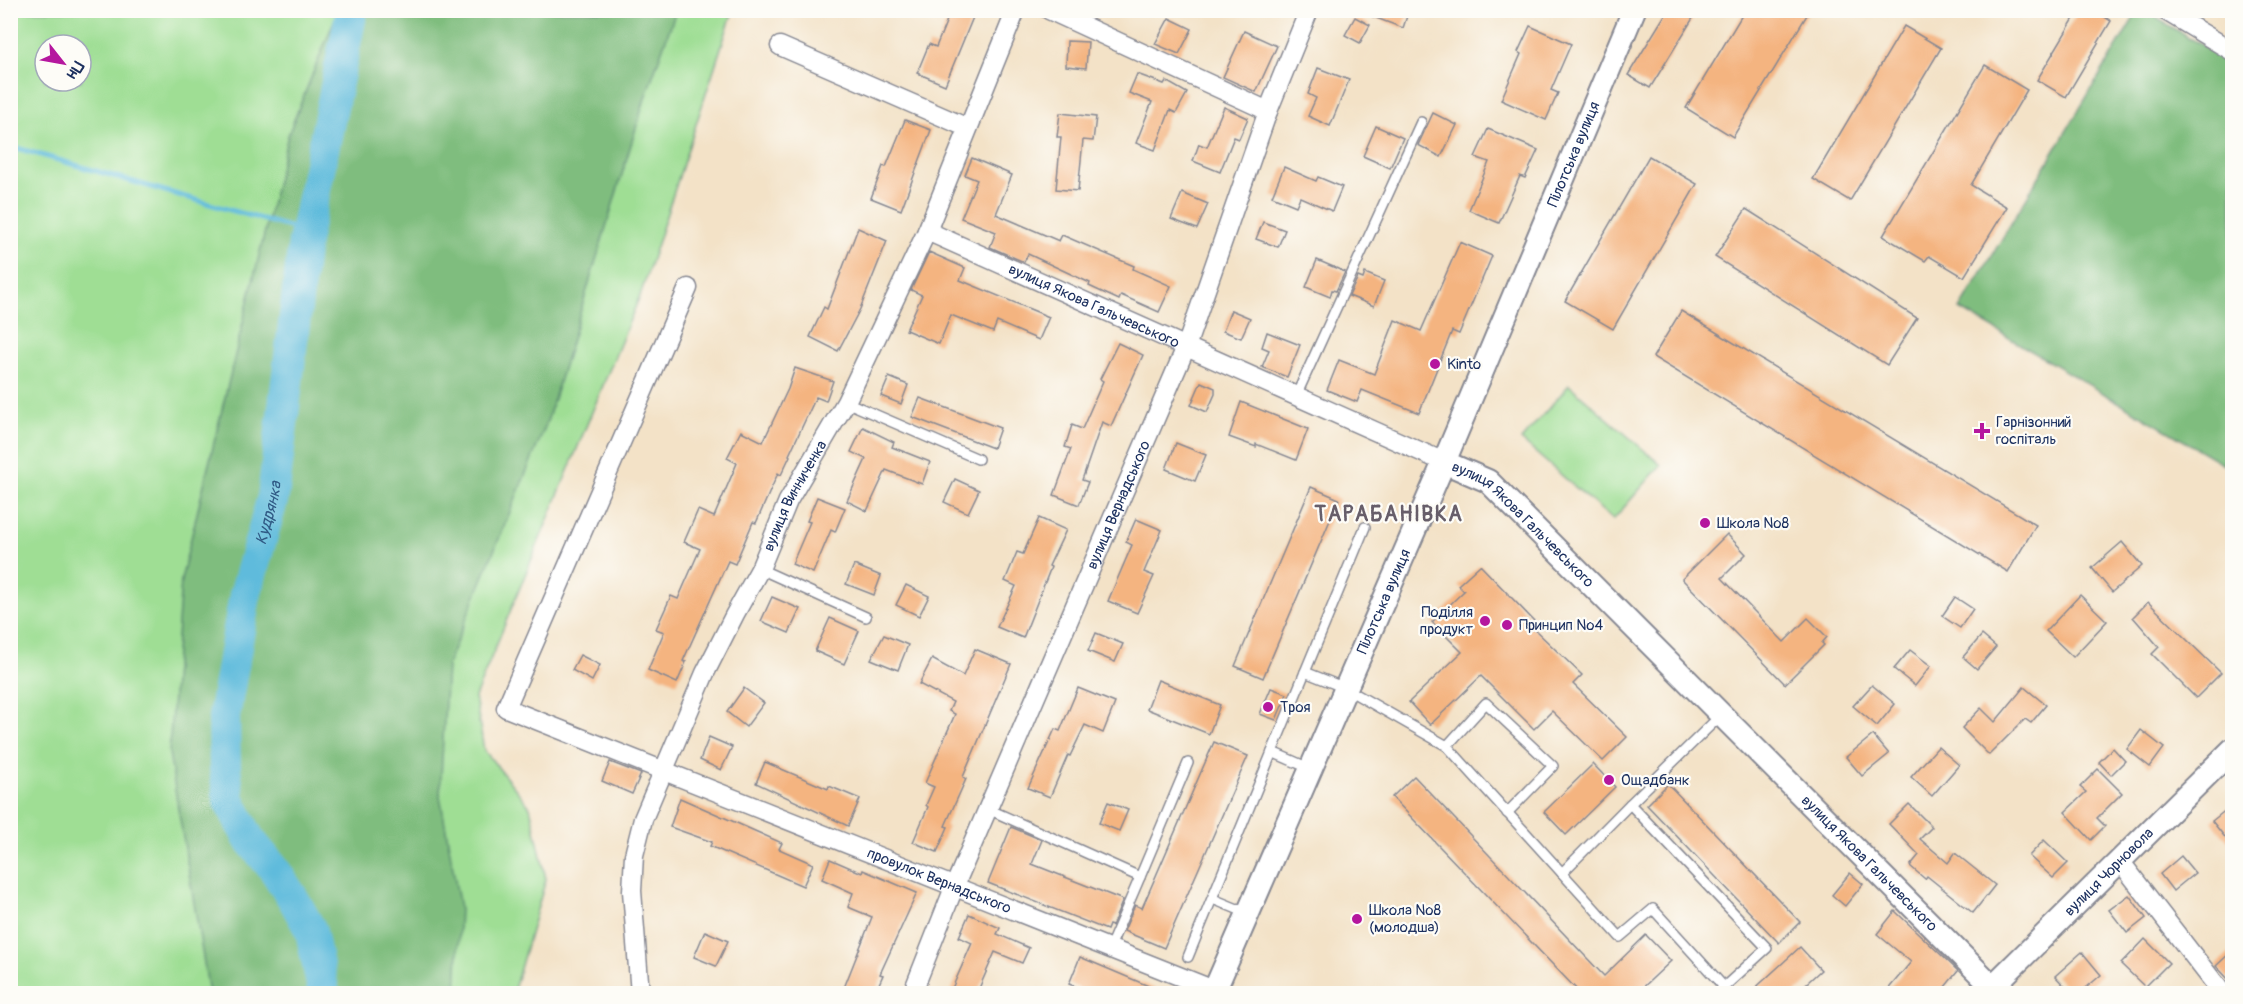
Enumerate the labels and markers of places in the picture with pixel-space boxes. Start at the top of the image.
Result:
place label: Kinto [1447,355,1481,374]
marker: Kinto [1428,357,1442,371]
place label: Гарнізонний госпіталь [1996,413,2072,449]
marker: Гарнізонний госпіталь [1973,422,1991,440]
place label: Школа №8 [1717,514,1789,533]
marker: Школа №8 [1698,516,1712,530]
place label: Поділля продукт [1420,603,1473,639]
marker: Поділля продукт [1478,614,1492,628]
place label: Принцип №4 [1519,616,1603,635]
marker: Принцип №4 [1500,618,1514,632]
place label: Троя [1280,698,1311,717]
marker: Троя [1261,700,1275,714]
place label: Ощадбанк [1621,771,1690,790]
marker: Ощадбанк [1602,773,1616,787]
place label: Школа №8 (молодша) [1369,901,1441,937]
marker: Школа №8 (молодша) [1350,912,1364,926]

